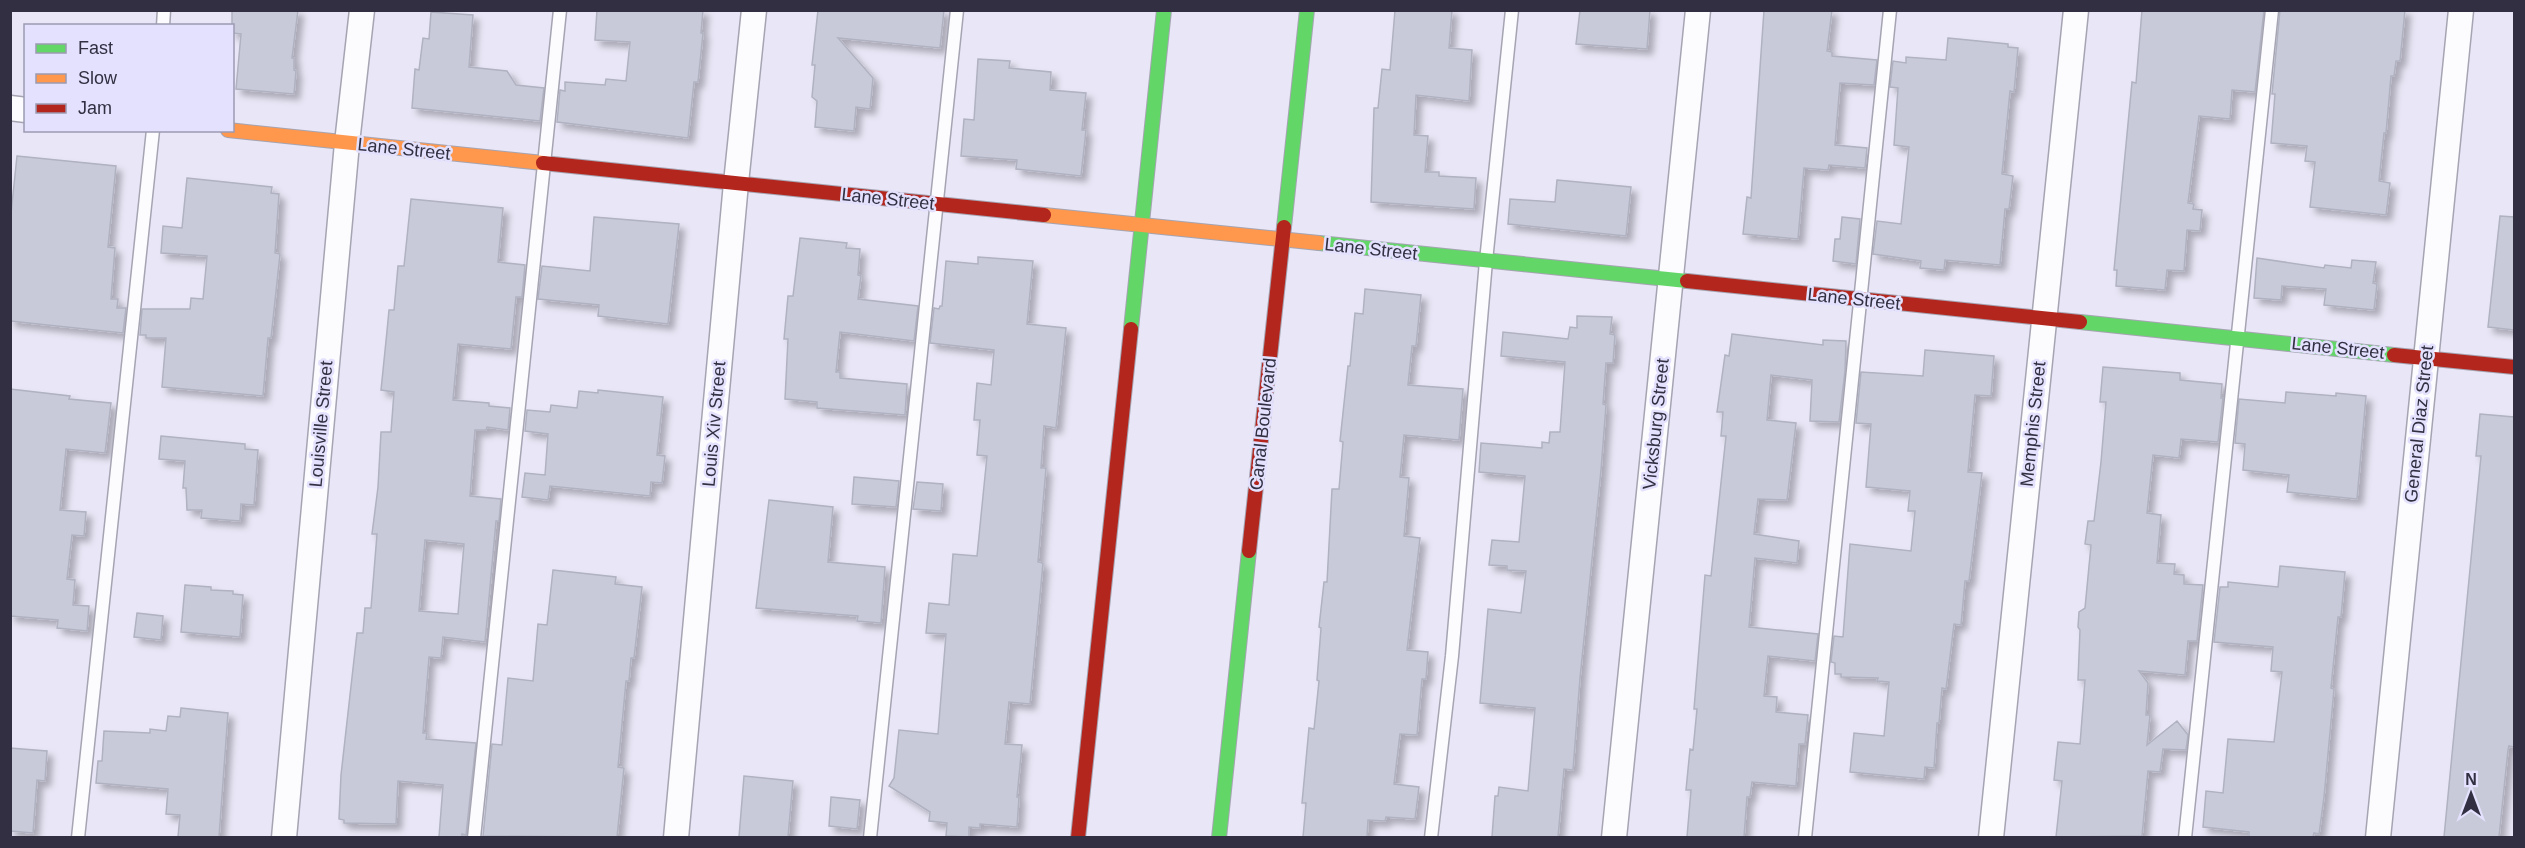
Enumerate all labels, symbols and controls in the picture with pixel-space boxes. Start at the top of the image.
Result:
legend [24,24,234,132]
text: Fast [78,38,113,58]
text: Slow [78,68,118,88]
text: Jam [78,98,112,118]
street label: Lane Street [357,134,451,164]
street label: Lane Street [841,184,935,214]
street label: Lane Street [1324,234,1418,264]
street label: Lane Street [1807,284,1901,314]
street label: Lane Street [2291,333,2385,363]
street label: General Diaz Street [2401,344,2437,504]
street label: Canal Boulevard [1246,357,1280,491]
street label: Vicksburg Street [1639,357,1673,491]
street label: Louisville Street [306,360,336,488]
street label: Louis Xiv Street [699,360,729,488]
street label: Memphis Street [2016,360,2050,488]
north arrow [2441,764,2501,824]
text: N [2465,771,2477,788]

